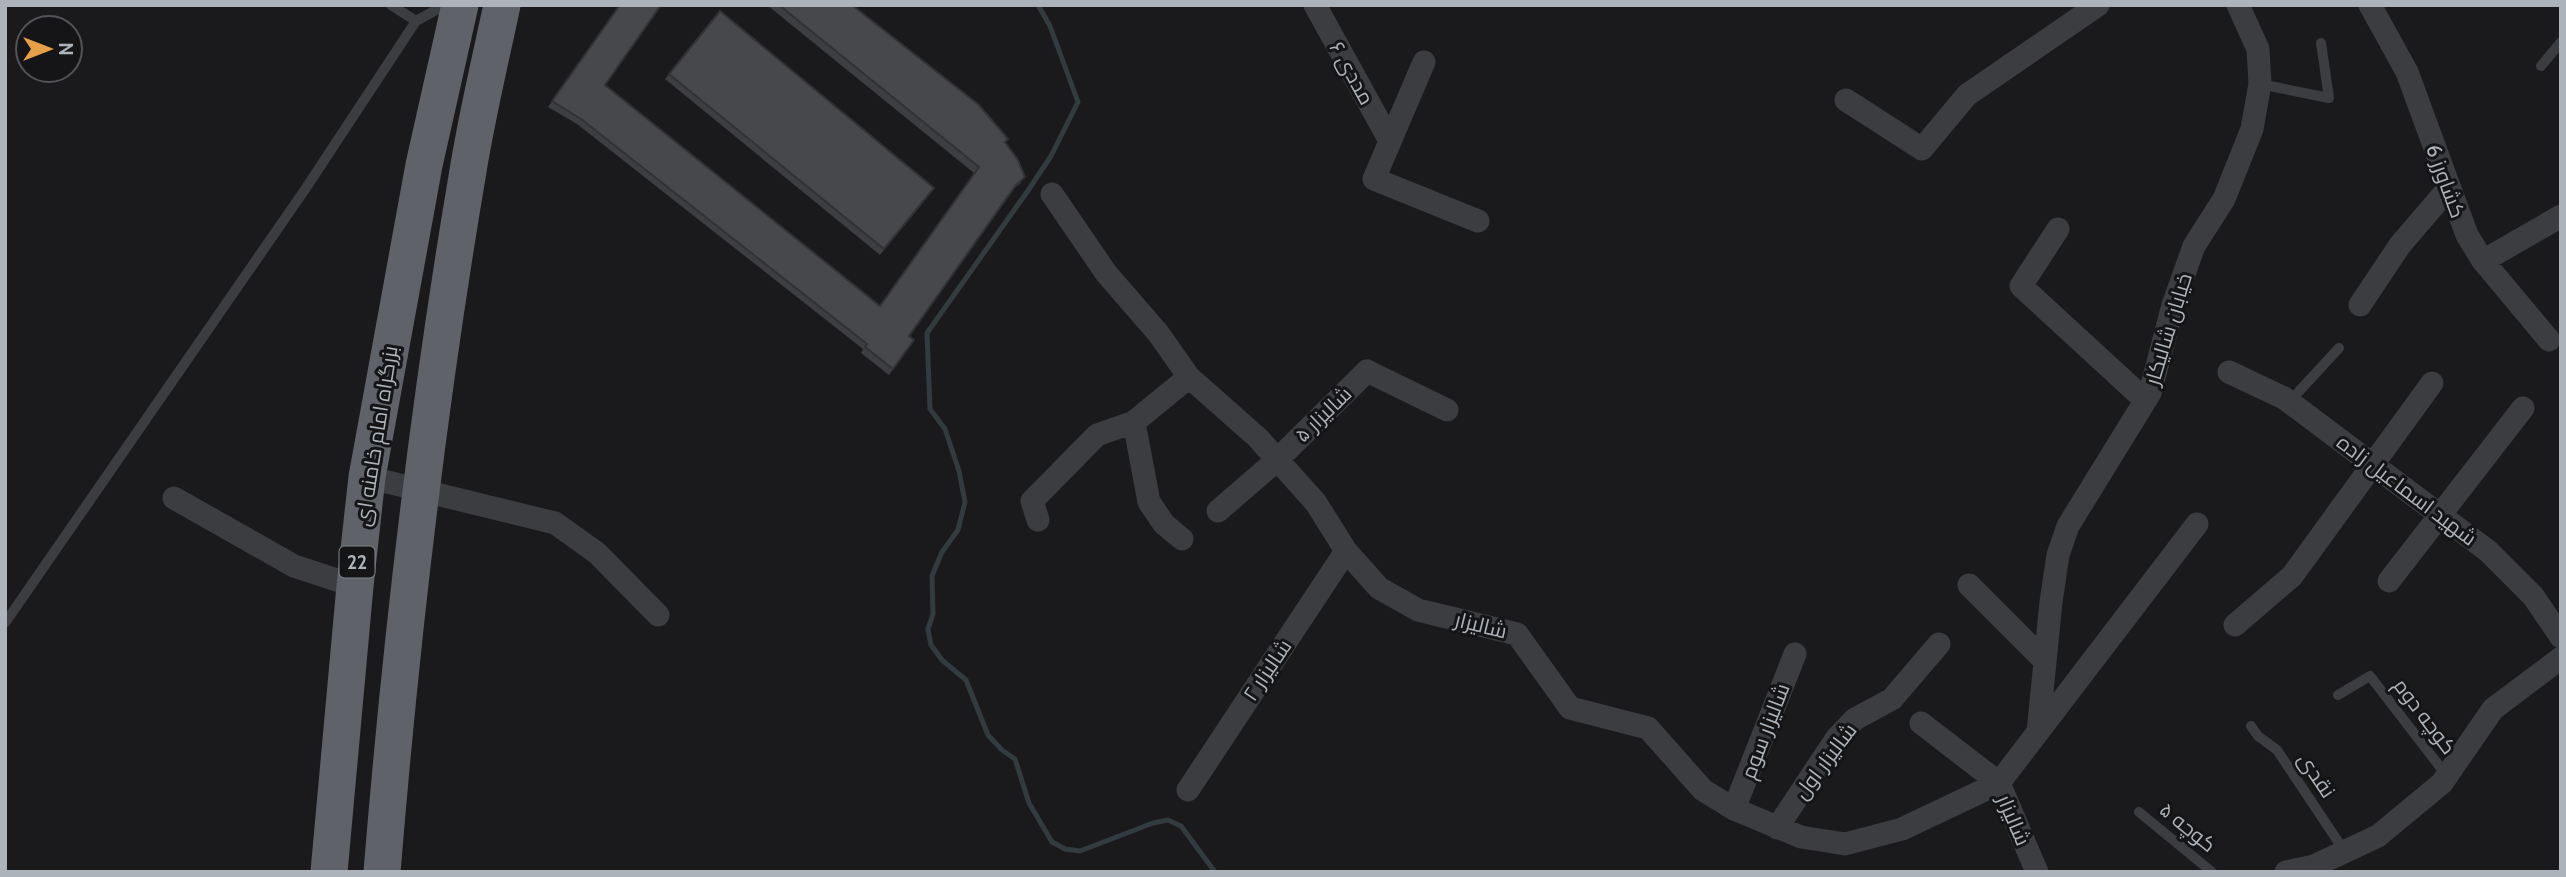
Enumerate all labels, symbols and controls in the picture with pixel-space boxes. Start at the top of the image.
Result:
north arrow [14,14,84,84]
street label: مددی ۶ [1324,37,1380,109]
text: N [54,42,77,56]
street label: کشاورز 6 [2421,141,2471,221]
street label: خیابان شالیکار [2139,270,2198,389]
street label: بزرگراه امام خامنه ای [349,344,405,528]
street label: شالیزار ۵ [1289,381,1357,447]
street label: شهید اسماعیل زاده [2332,429,2482,551]
road number: 22 [340,547,374,578]
street label: شالیزار [1451,606,1510,644]
street label: شالیزار ۲ [1237,634,1297,706]
street label: کوچه دوم [2387,673,2462,760]
street label: شالیزار سوم [1735,680,1797,783]
street label: شالیزار اول [1788,718,1863,805]
street label: نقدی [2292,748,2341,803]
street label: شالیزار [1992,790,2036,849]
street label: کوچه ۵ [2154,797,2221,859]

